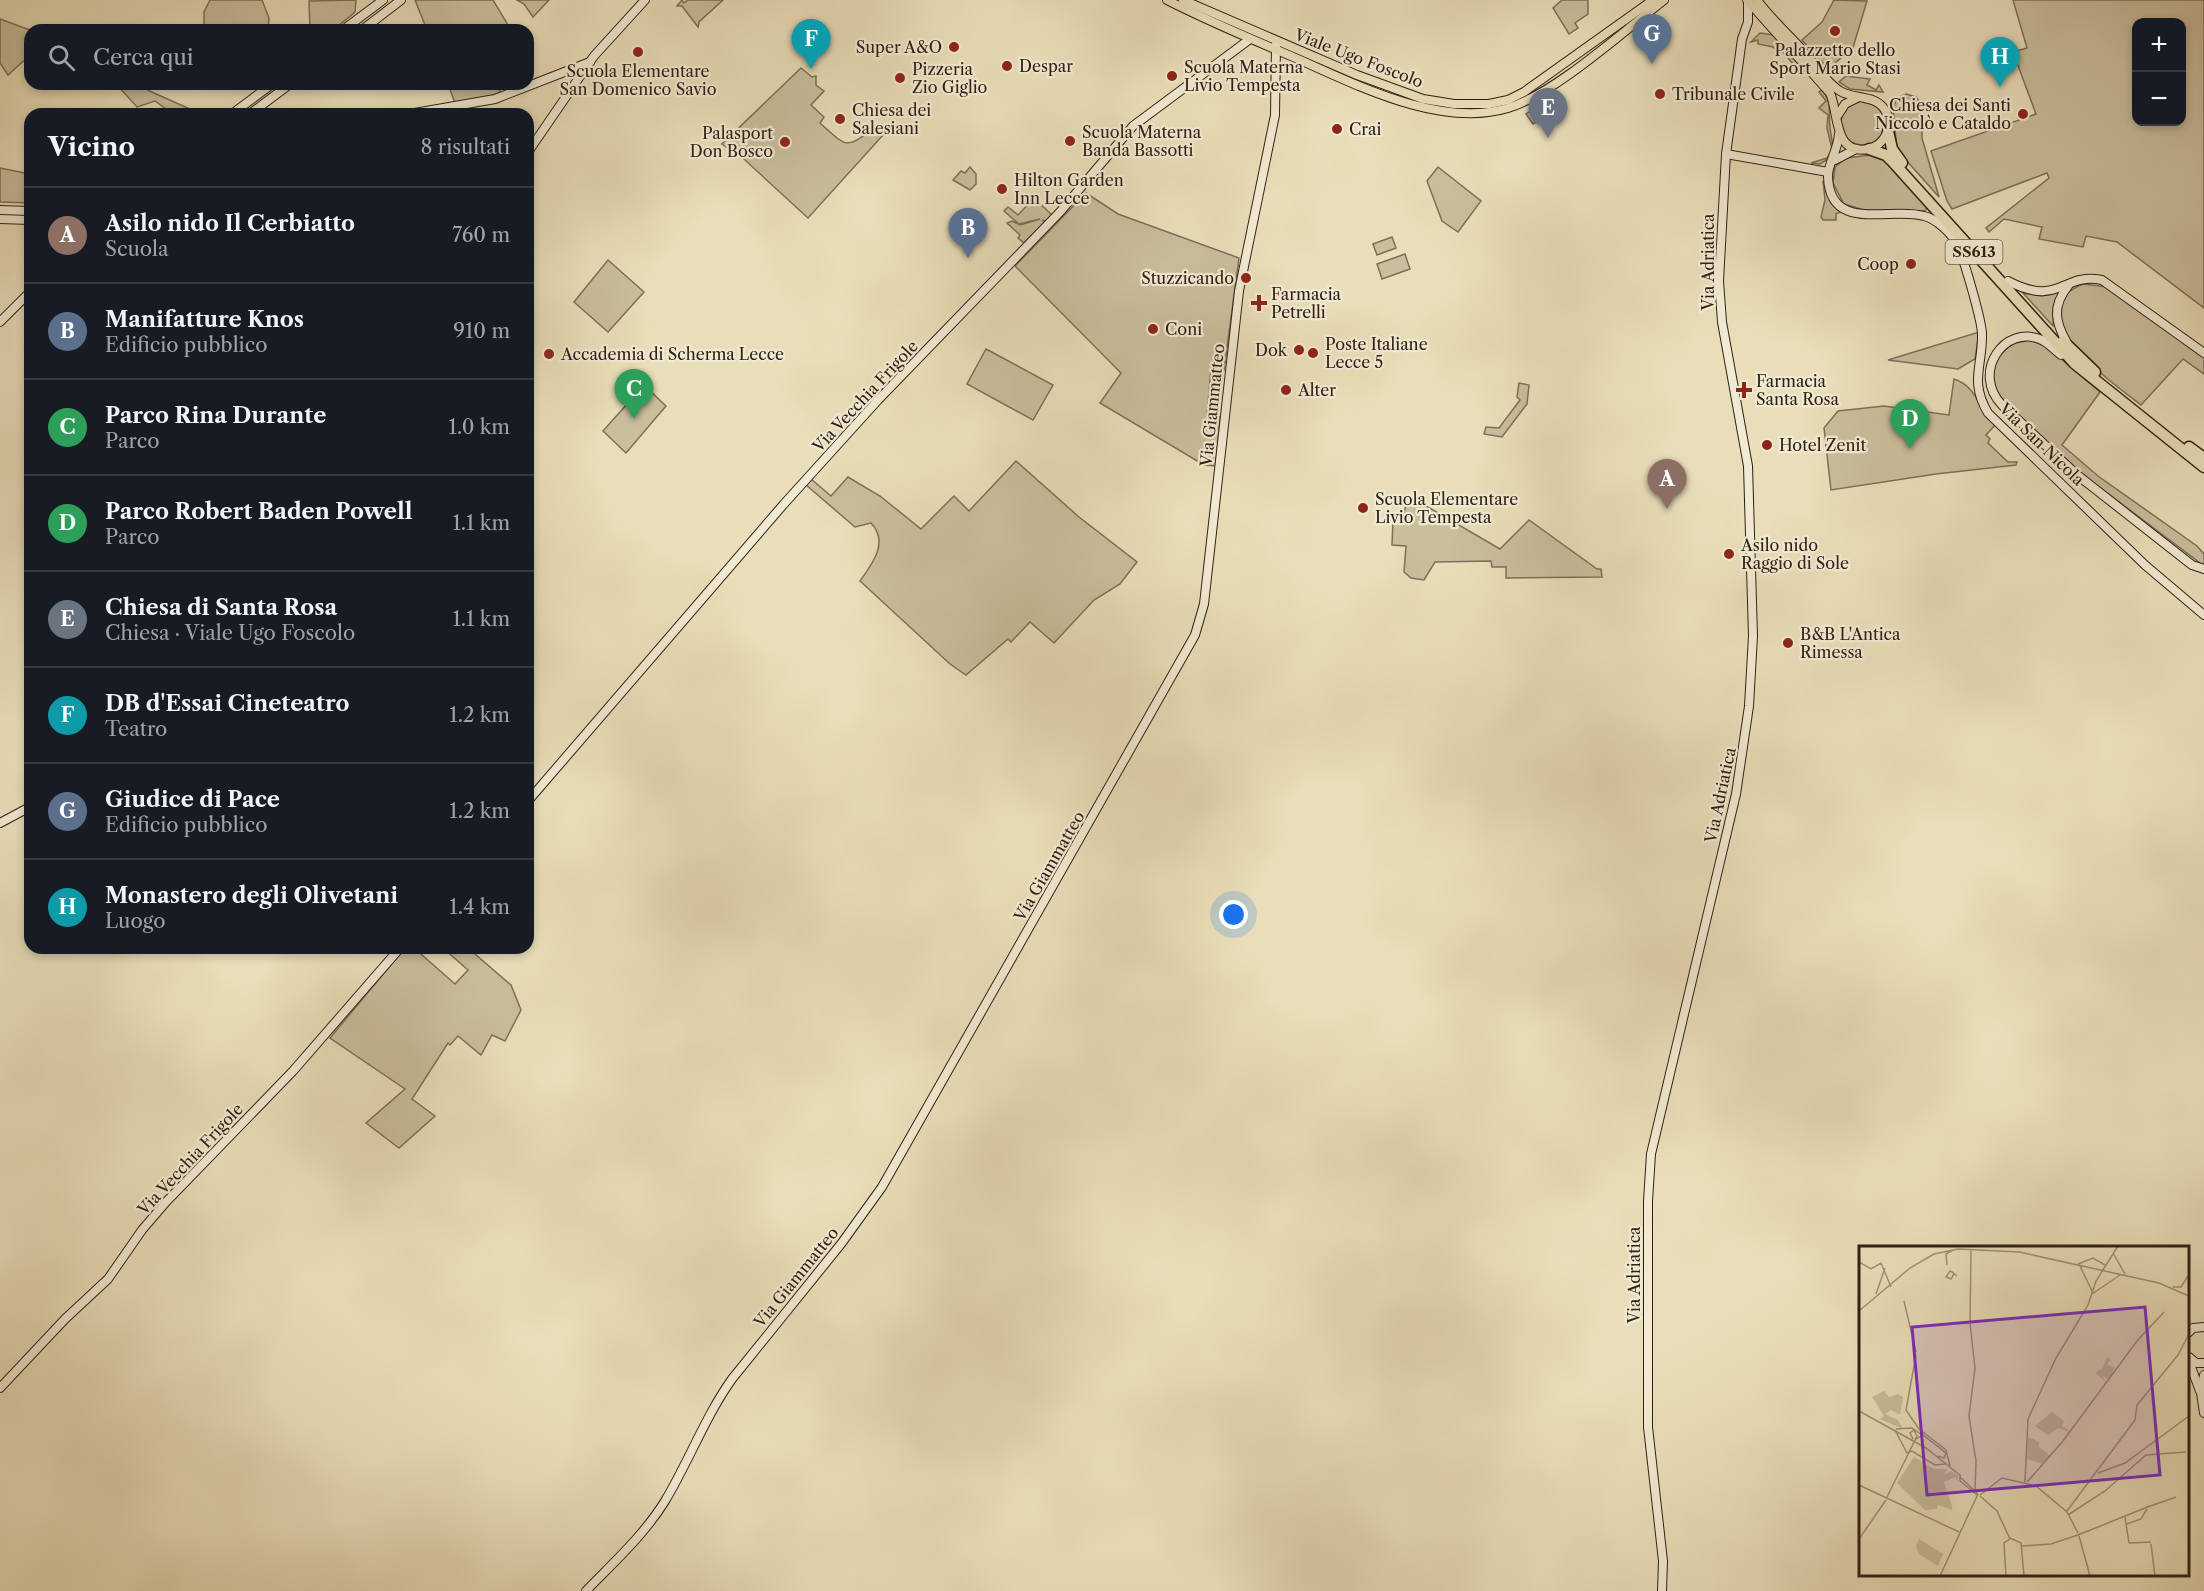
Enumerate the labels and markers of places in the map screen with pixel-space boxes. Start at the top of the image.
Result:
pin: G [1632,14,1672,64]
pin: F [792,20,830,69]
marker: Palazzetto dello Sport Mario Stasi [1828,24,1842,38]
place label: Super A&O [856,37,942,57]
pin: H [1980,38,2020,87]
marker: Super A&O [947,40,961,54]
place label: Palazzetto dello Sport Mario Stasi [1769,40,1901,78]
marker: Scuola Elementare San Domenico Savio [631,45,645,59]
place label: Despar [1019,56,1073,76]
place label: Scuola Materna Livio Tempesta [1184,57,1304,95]
place label: Pizzeria Zio Giglio [912,59,988,97]
marker: Despar [1000,59,1014,73]
place label: Scuola Elementare San Domenico Savio [559,61,717,99]
marker: Scuola Materna Livio Tempesta [1165,69,1179,83]
marker: Pizzeria Zio Giglio [893,71,907,85]
place label: Tribunale Civile [1672,84,1795,104]
marker: Tribunale Civile [1653,87,1667,101]
pin: E [1528,88,1568,138]
place label: Chiesa dei Santi Niccolò e Cataldo [1875,95,2011,133]
place label: Chiesa dei Salesiani [852,100,931,138]
marker: Chiesa dei Santi Niccolò e Cataldo [2016,107,2030,121]
marker: Chiesa dei Salesiani [833,112,847,126]
place label: Crai [1349,119,1381,139]
place label: Scuola Materna Banda Bassotti [1082,122,1202,160]
marker: Crai [1330,122,1344,136]
place label: Palasport Don Bosco [690,123,773,161]
marker: Scuola Materna Banda Bassotti [1063,134,1077,148]
marker: Palasport Don Bosco [778,135,792,149]
place label: Hilton Garden Inn Lecce [1014,170,1124,208]
marker: Hilton Garden Inn Lecce [995,182,1009,196]
pin: B [948,208,988,258]
place label: Coop [1857,254,1899,274]
marker: Coop [1904,257,1918,271]
place label: Stuzzicando [1141,268,1234,288]
marker: Stuzzicando [1239,271,1253,285]
place label: Farmacia Petrelli [1271,284,1342,322]
marker: Farmacia Petrelli [1252,296,1266,310]
place label: Coni [1165,319,1202,339]
marker: Coni [1146,322,1160,336]
place label: Poste Italiane Lecce 5 [1325,334,1428,372]
place label: Dok [1255,340,1288,360]
marker: Dok [1292,343,1306,357]
place label: Accademia di Scherma Lecce [560,344,784,364]
marker: Poste Italiane Lecce 5 [1306,346,1320,360]
marker: Accademia di Scherma Lecce [542,347,556,361]
pin: C [614,370,654,419]
place label: Farmacia Santa Rosa [1756,371,1839,409]
place label: Alter [1297,380,1336,400]
marker: Alter [1279,383,1293,397]
marker: Farmacia Santa Rosa [1737,383,1751,397]
pin: D [1890,400,1930,449]
place label: Hotel Zenit [1779,435,1866,455]
marker: Hotel Zenit [1760,438,1774,452]
pin: A [1648,460,1686,509]
place label: Scuola Elementare Livio Tempesta [1375,489,1518,527]
marker: Scuola Elementare Livio Tempesta [1356,501,1370,515]
place label: Asilo nido Raggio di Sole [1740,535,1849,573]
marker: Asilo nido Raggio di Sole [1722,547,1736,561]
place label: B&B L'Antica Rimessa [1800,624,1901,662]
marker: B&B L'Antica Rimessa [1781,636,1795,650]

